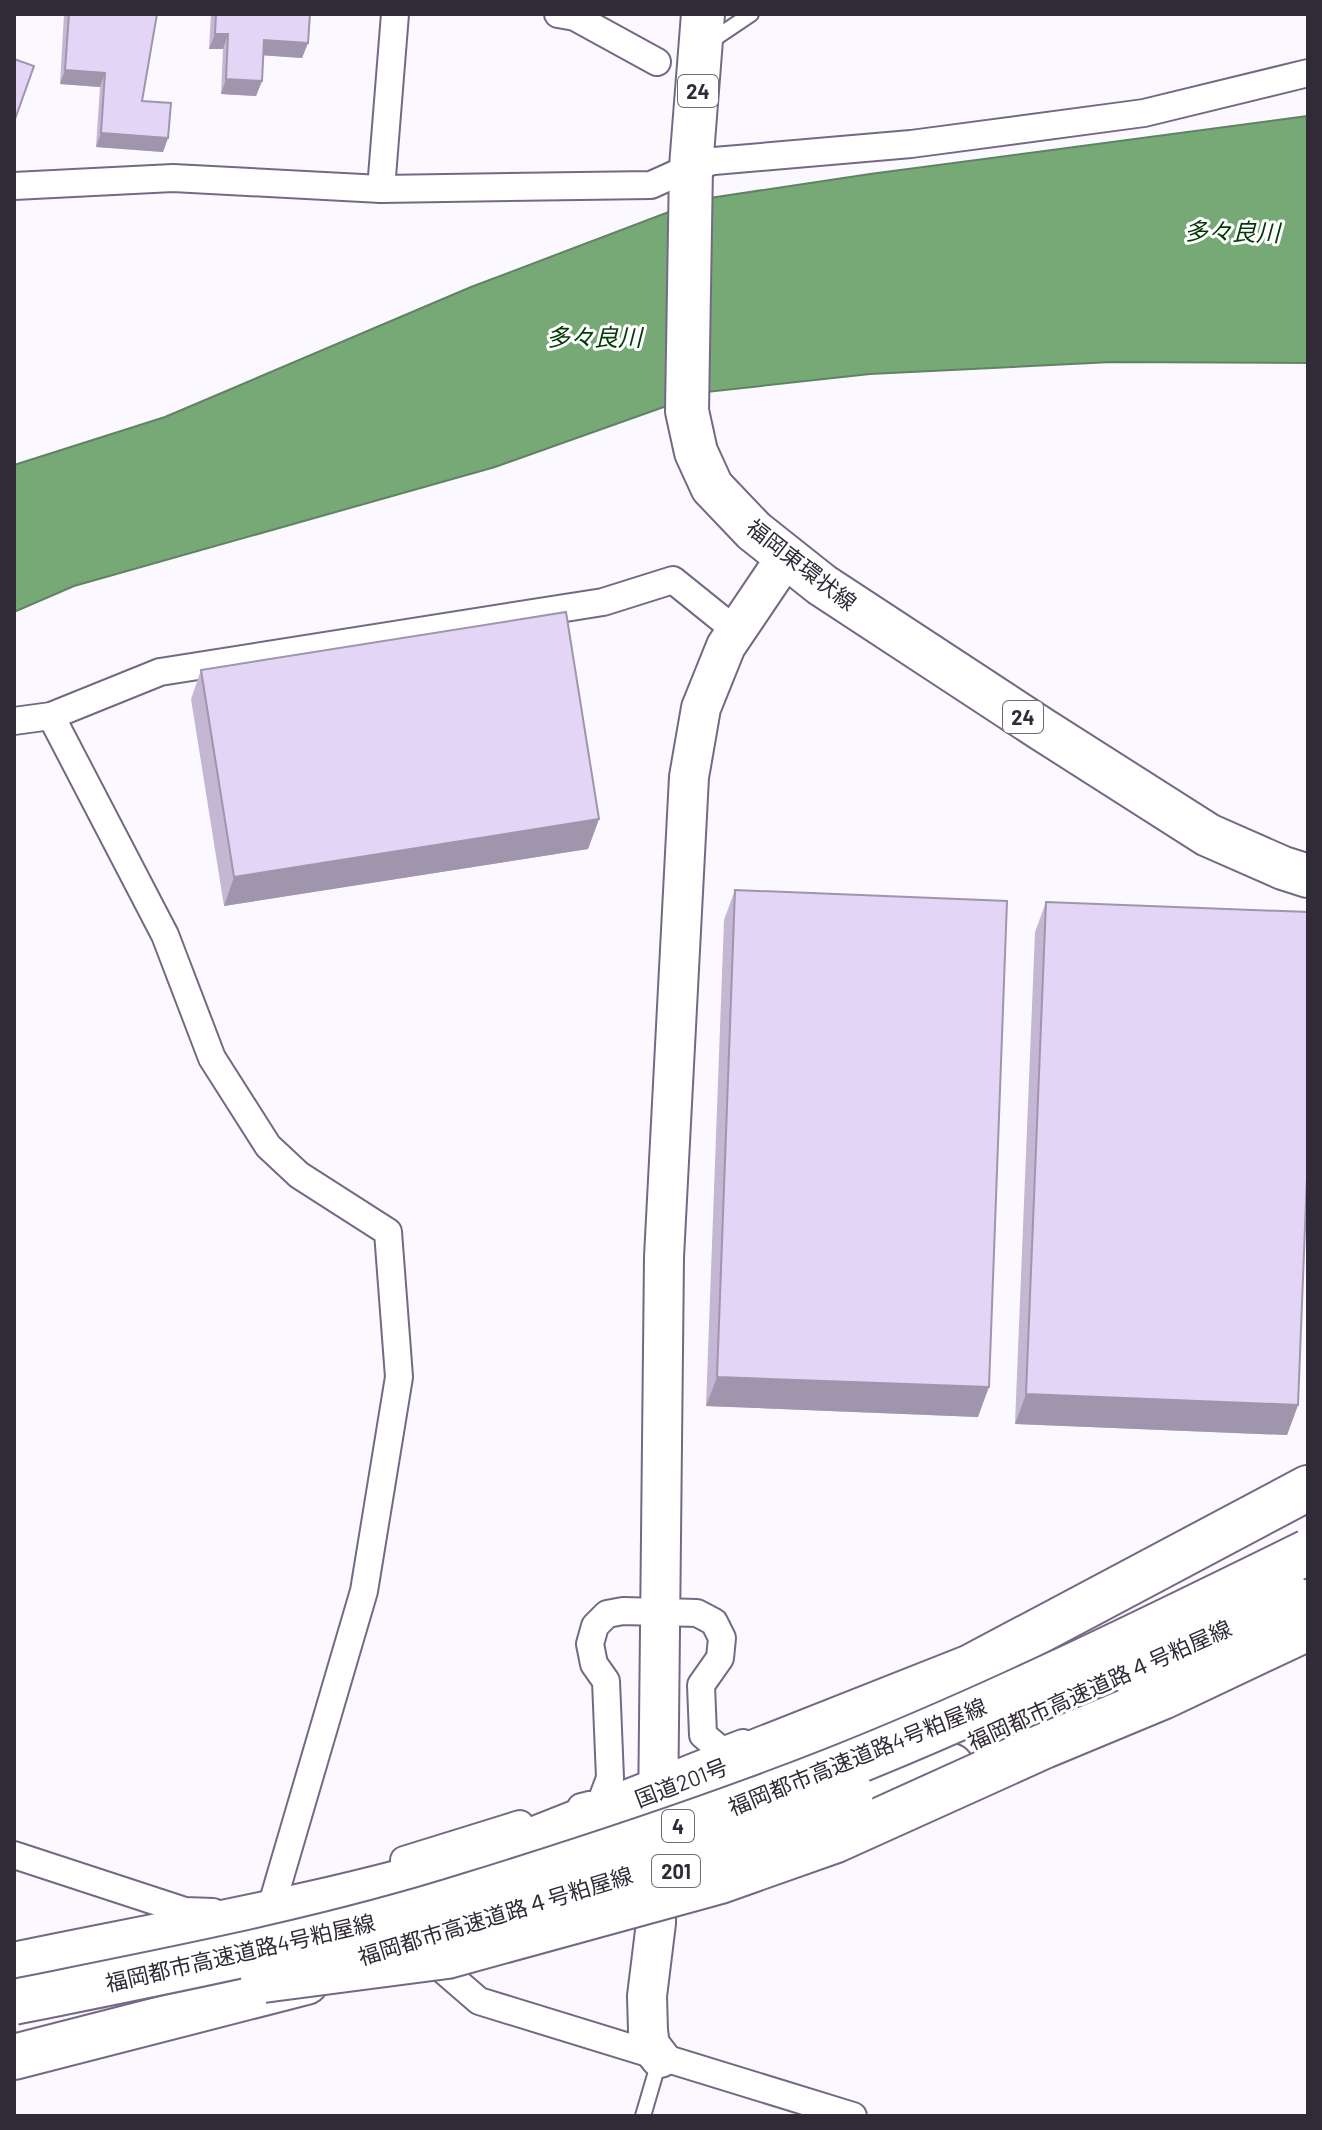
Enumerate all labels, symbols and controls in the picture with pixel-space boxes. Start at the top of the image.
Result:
road number: 24 [678,75,718,107]
water label: 多々良川 [1184,216,1283,246]
water label: 多々良川 [546,322,645,351]
street label: 福岡東環状線 [742,513,862,615]
road number: 24 [1003,701,1043,733]
street label: 福岡都市高速道路４号粕屋線 [963,1614,1235,1754]
street label: 福岡都市高速道路4号粕屋線 [724,1692,990,1820]
street label: 国道201号 [631,1752,731,1812]
road number: 4 [662,1810,694,1842]
road number: 201 [652,1855,700,1887]
street label: 福岡都市高速道路４号粕屋線 [354,1861,636,1969]
street label: 福岡都市高速道路4号粕屋線 [103,1908,377,1996]

